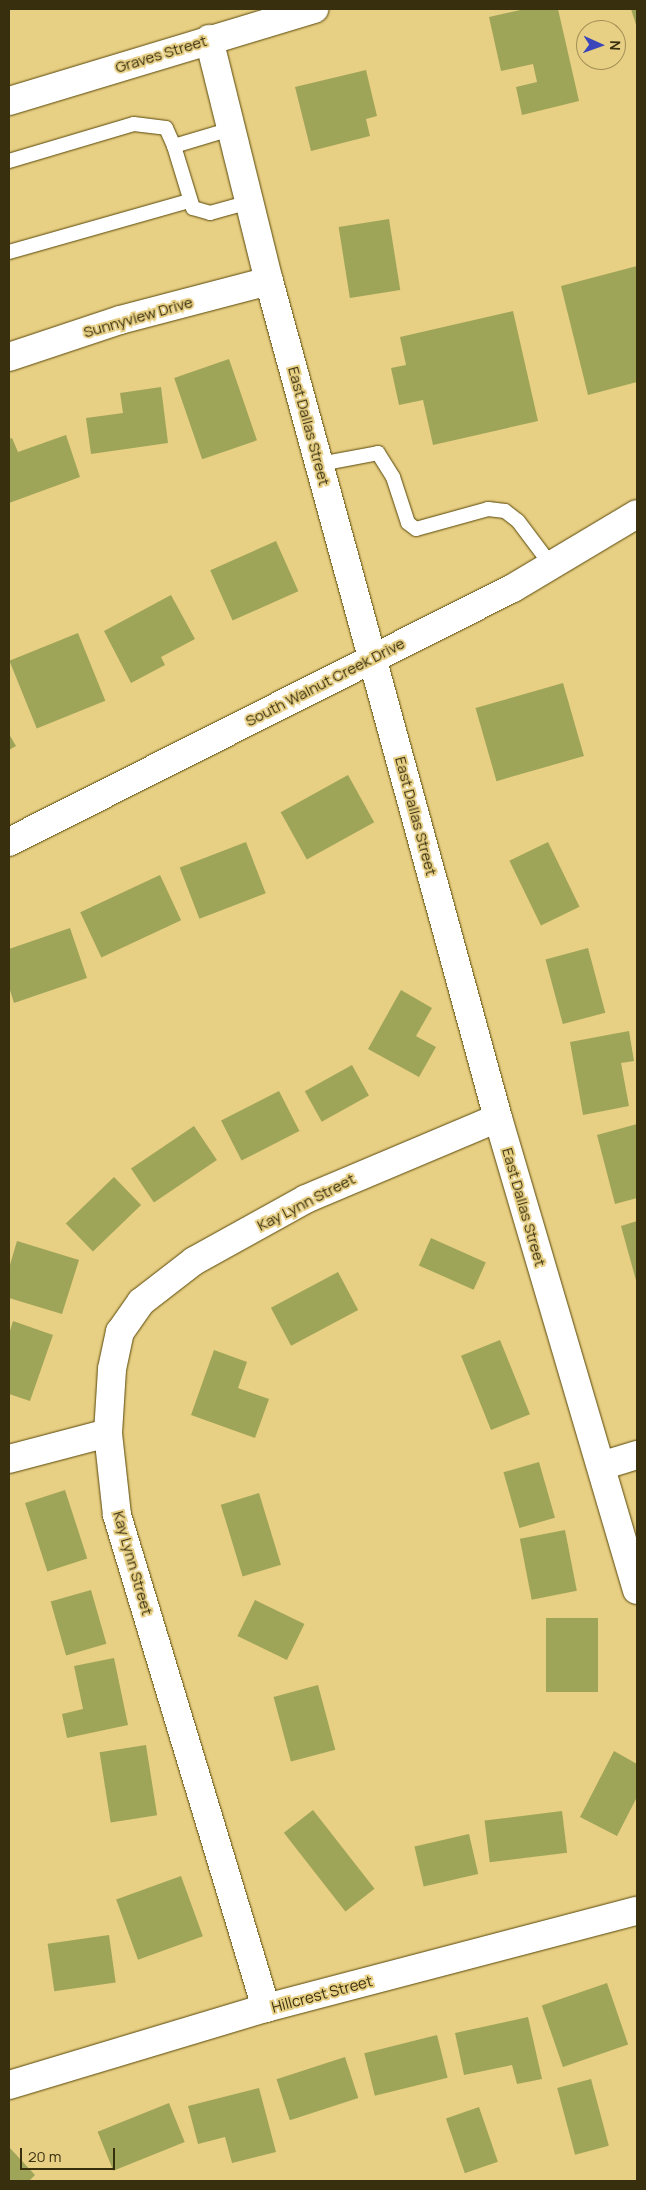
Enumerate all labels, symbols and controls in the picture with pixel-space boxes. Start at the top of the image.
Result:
north arrow [576,20,626,70]
street label: Graves Street [113,32,209,76]
text: N [606,40,625,51]
street label: Sunnyview Drive [81,293,195,341]
street label: East Dallas Street [284,365,334,487]
street label: South Walnut Creek Drive [243,634,407,730]
street label: East Dallas Street [391,755,441,877]
street label: East Dallas Street [498,1146,550,1268]
street label: Kay Lynn Street [254,1170,358,1234]
street label: Kay Lynn Street [110,1509,156,1617]
street label: Hillcrest Street [269,1972,375,2016]
scale bar [22,2138,118,2170]
text: 20 m [28,2146,61,2167]

